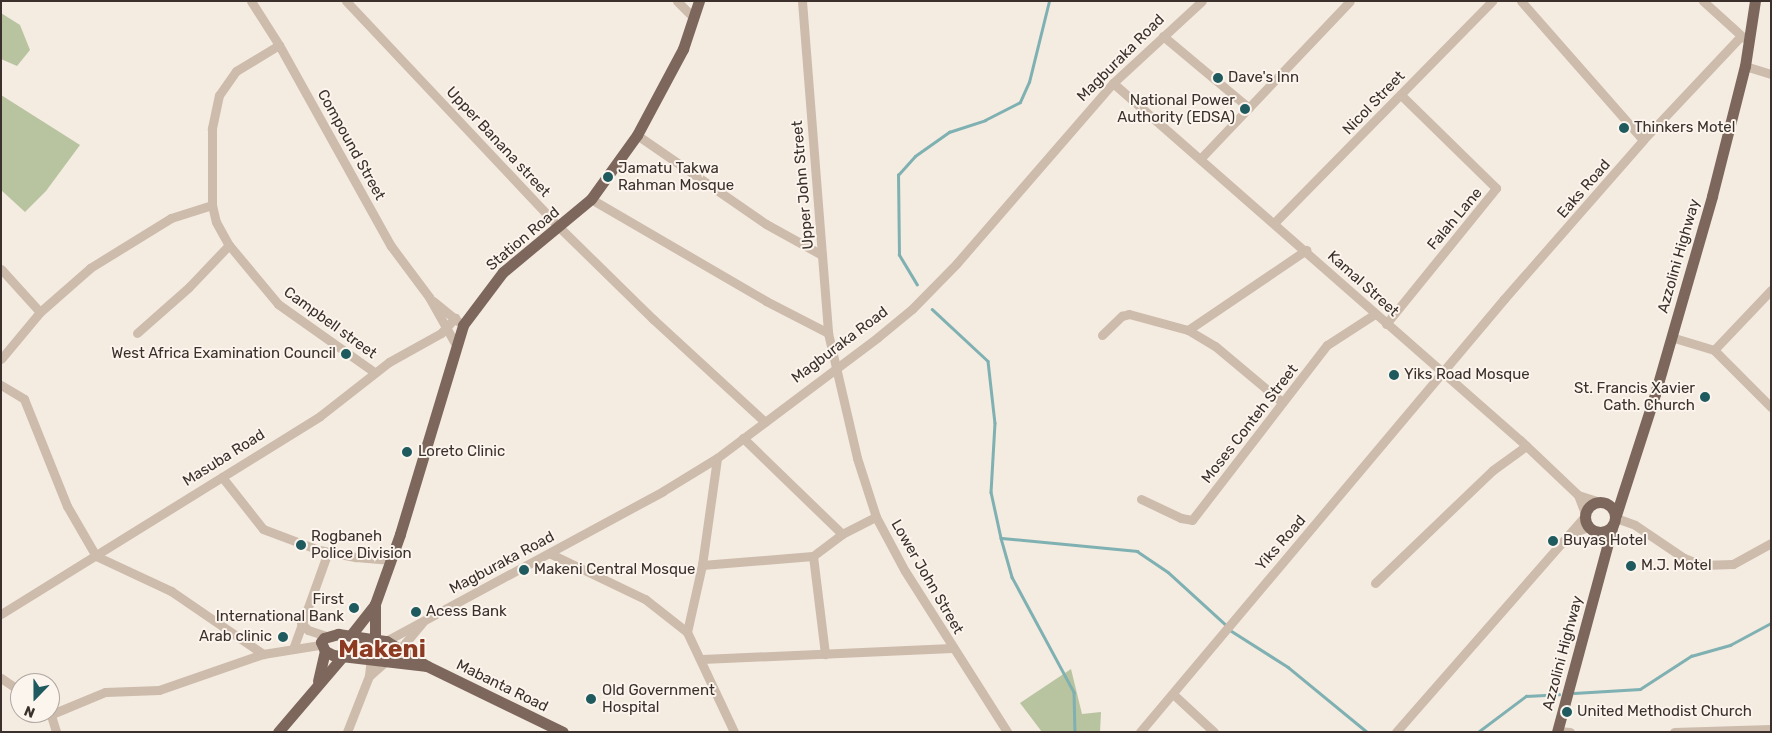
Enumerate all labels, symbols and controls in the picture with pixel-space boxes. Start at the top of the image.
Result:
street label: Magburaka Road [1074,11,1168,105]
street label: Nicol Street [1339,67,1409,139]
place label: Dave's Inn [1228,69,1299,87]
marker: Dave's Inn [1212,72,1224,84]
street label: Upper Banana street [442,83,554,201]
street label: Compound Street [313,87,389,203]
place label: National Power Authority (EDSA) [1117,91,1235,126]
marker: National Power Authority (EDSA) [1239,103,1251,115]
place label: Thinkers Motel [1634,119,1735,137]
street label: Upper John Street [788,120,818,250]
marker: Thinkers Motel [1618,122,1630,134]
street label: Eaks Road [1554,156,1614,222]
place label: Jamatu Takwa Rahman Mosque [618,159,734,194]
marker: Jamatu Takwa Rahman Mosque [602,171,614,183]
street label: Falah Lane [1424,184,1486,254]
street label: Azzolini Highway [1654,197,1704,315]
street label: Station Road [483,203,563,275]
street label: Kamal Street [1324,247,1402,321]
street label: Campbell street [280,283,380,363]
street label: Magburaka Road [788,303,892,387]
place label: West Africa Examination Council [111,345,336,363]
marker: West Africa Examination Council [340,348,352,360]
street label: Moses Conteh Street [1198,361,1302,487]
place label: Yiks Road Mosque [1404,366,1530,384]
marker: Yiks Road Mosque [1388,369,1400,381]
place label: St. Francis Xavier Cath. Church [1574,379,1695,414]
marker: St. Francis Xavier Cath. Church [1699,391,1711,403]
street label: Masuba Road [180,426,268,490]
place label: Loreto Clinic [418,443,505,461]
marker: Loreto Clinic [400,445,414,459]
street label: Yiks Road [1252,512,1310,574]
street label: Lower John Street [887,516,967,638]
place label: Rogbaneh Police Division [311,527,412,562]
street label: Magburaka Road [447,528,557,598]
place label: Buyas Hotel [1563,532,1647,550]
marker: Buyas Hotel [1547,535,1559,547]
marker: Rogbaneh Police Division [295,539,307,551]
place label: M.J. Motel [1641,557,1712,575]
marker: M.J. Motel [1625,560,1637,572]
place label: Makeni Central Mosque [534,561,695,579]
marker: Makeni Central Mosque [518,564,530,576]
place label: First International Bank [216,590,344,625]
street label: Azzolini Highway [1539,594,1587,712]
marker: First International Bank [348,602,360,614]
place label: Acess Bank [426,603,507,621]
marker: Acess Bank [410,606,422,618]
place label: Arab clinic [199,628,272,646]
marker: Arab clinic [276,630,290,644]
district label: Makeni [338,634,426,664]
street label: Mabanta Road [453,656,551,716]
north arrow [10,673,60,723]
place label: Old Government Hospital [602,681,715,716]
marker: Old Government Hospital [584,692,598,706]
text: N [22,702,37,721]
place label: United Methodist Church [1577,703,1752,721]
marker: United Methodist Church [1561,706,1573,718]

